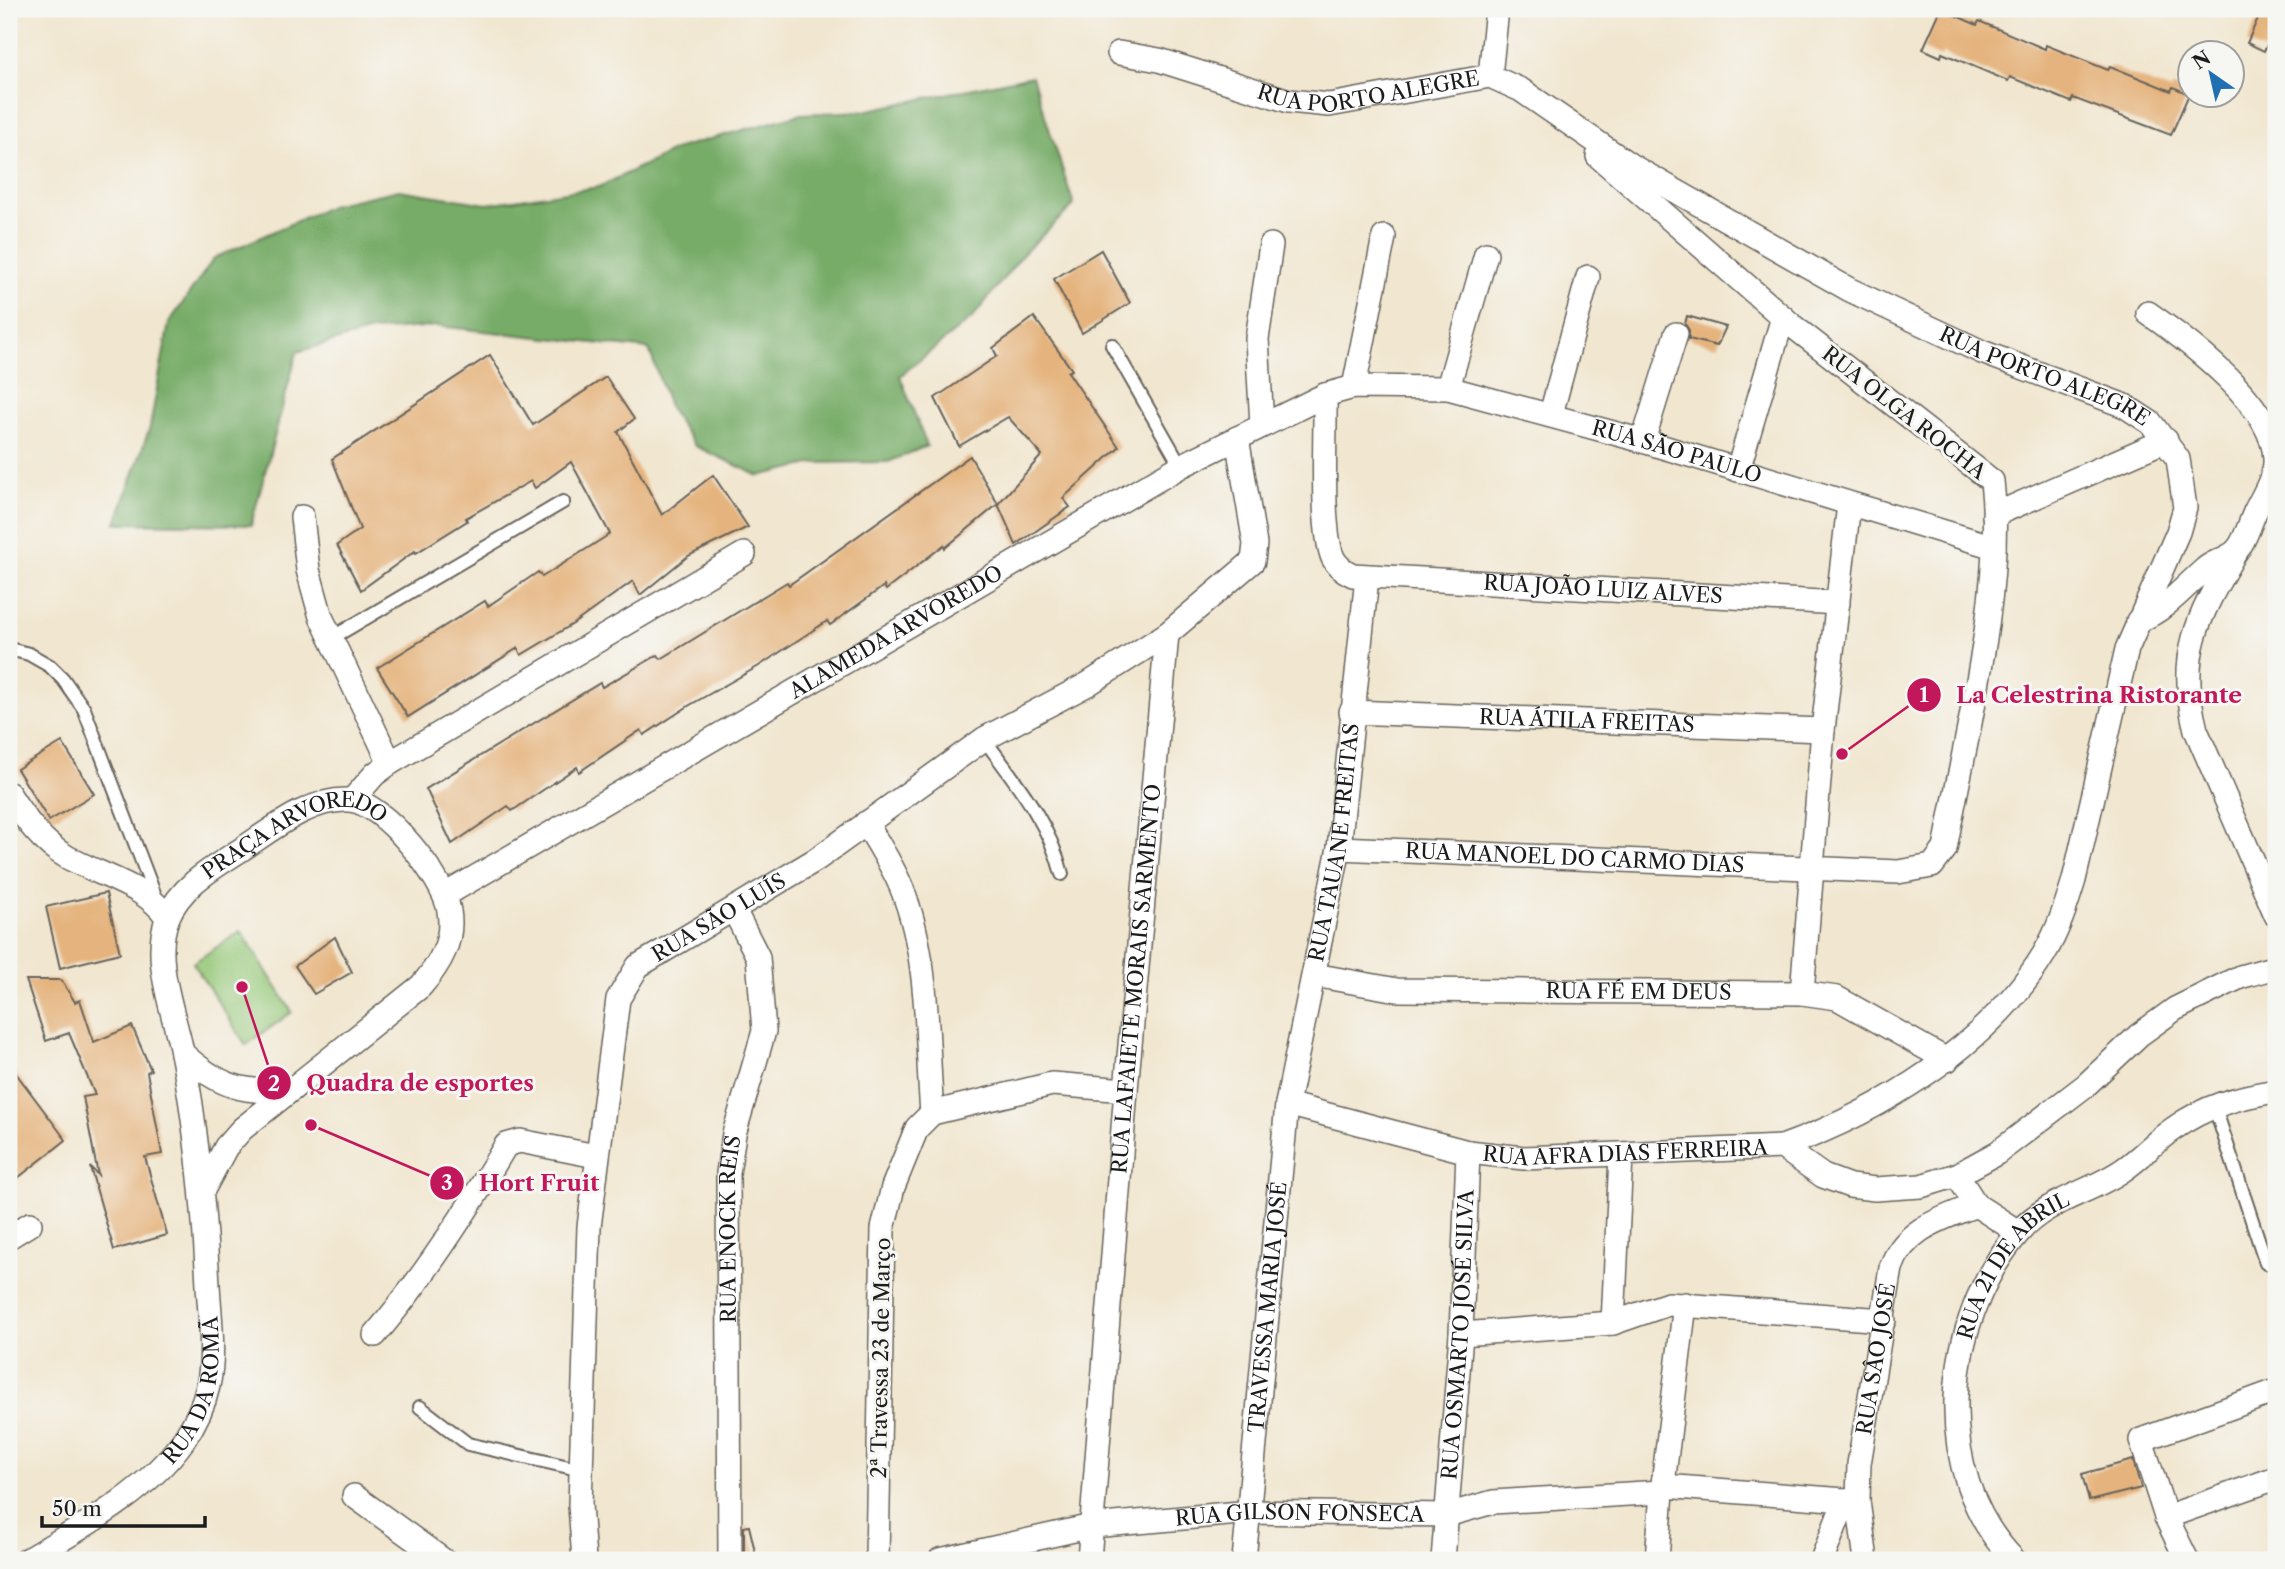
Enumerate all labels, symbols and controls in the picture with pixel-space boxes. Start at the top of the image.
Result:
north arrow [2176,38,2246,108]
text: N [2188,46,2215,74]
street label: RUA PORTO ALEGRE [1254,65,1481,118]
street label: RUA PORTO ALEGRE [1936,321,2155,431]
street label: RUA OLGA ROCHA [1817,341,1992,485]
street label: RUA SÃO PAULO [1589,415,1765,488]
street label: ALAMEDA ARVOREDO [784,560,1007,704]
street label: RUA JOÃO LUIZ ALVES [1483,570,1723,608]
callout: La Celestrina Ristorante [1907,673,2256,717]
text: La Celestrina Ristorante [1956,681,2242,709]
text: 1 [1919,682,1929,707]
street label: RUA ÁTILA FREITAS [1479,704,1695,737]
street label: RUA TAUANE FREITAS [1303,722,1364,964]
street label: RUA LAFAIETE MORAIS SARMENTO [1106,783,1165,1175]
street label: PRAÇA ARVOREDO [197,787,393,884]
street label: RUA MANOEL DO CARMO DIAS [1405,838,1745,877]
street label: RUA SÃO LUÍS [647,868,790,967]
street label: RUA FÉ EM DEUS [1546,978,1732,1004]
callout: Quadra de esportes [257,1061,548,1105]
text: Quadra de esportes [306,1069,534,1097]
text: 2 [268,1071,280,1096]
street label: RUA ENOCK REIS [715,1133,746,1323]
street label: RUA AFRA DIAS FERREIRA [1482,1135,1769,1170]
callout: Hort Fruit [430,1161,614,1205]
text: Hort Fruit [479,1169,600,1197]
text: 3 [441,1170,453,1195]
street label: TRAVESSA MARIA JOSÉ [1243,1180,1292,1434]
street label: RUA 21 DE ABRIL [1952,1186,2073,1342]
street label: RUA OSMARTO JOSÉ SILVA [1436,1188,1479,1481]
street label: 2ª Travessa 23 de Março [866,1237,895,1479]
street label: RUA SÂO JOSÉ [1851,1281,1900,1436]
street label: RUA DA ROMÃ [157,1315,224,1469]
scale bar [42,1485,205,1529]
text: 50 m [52,1496,102,1521]
street label: RUA GILSON FONSECA [1174,1499,1425,1531]

